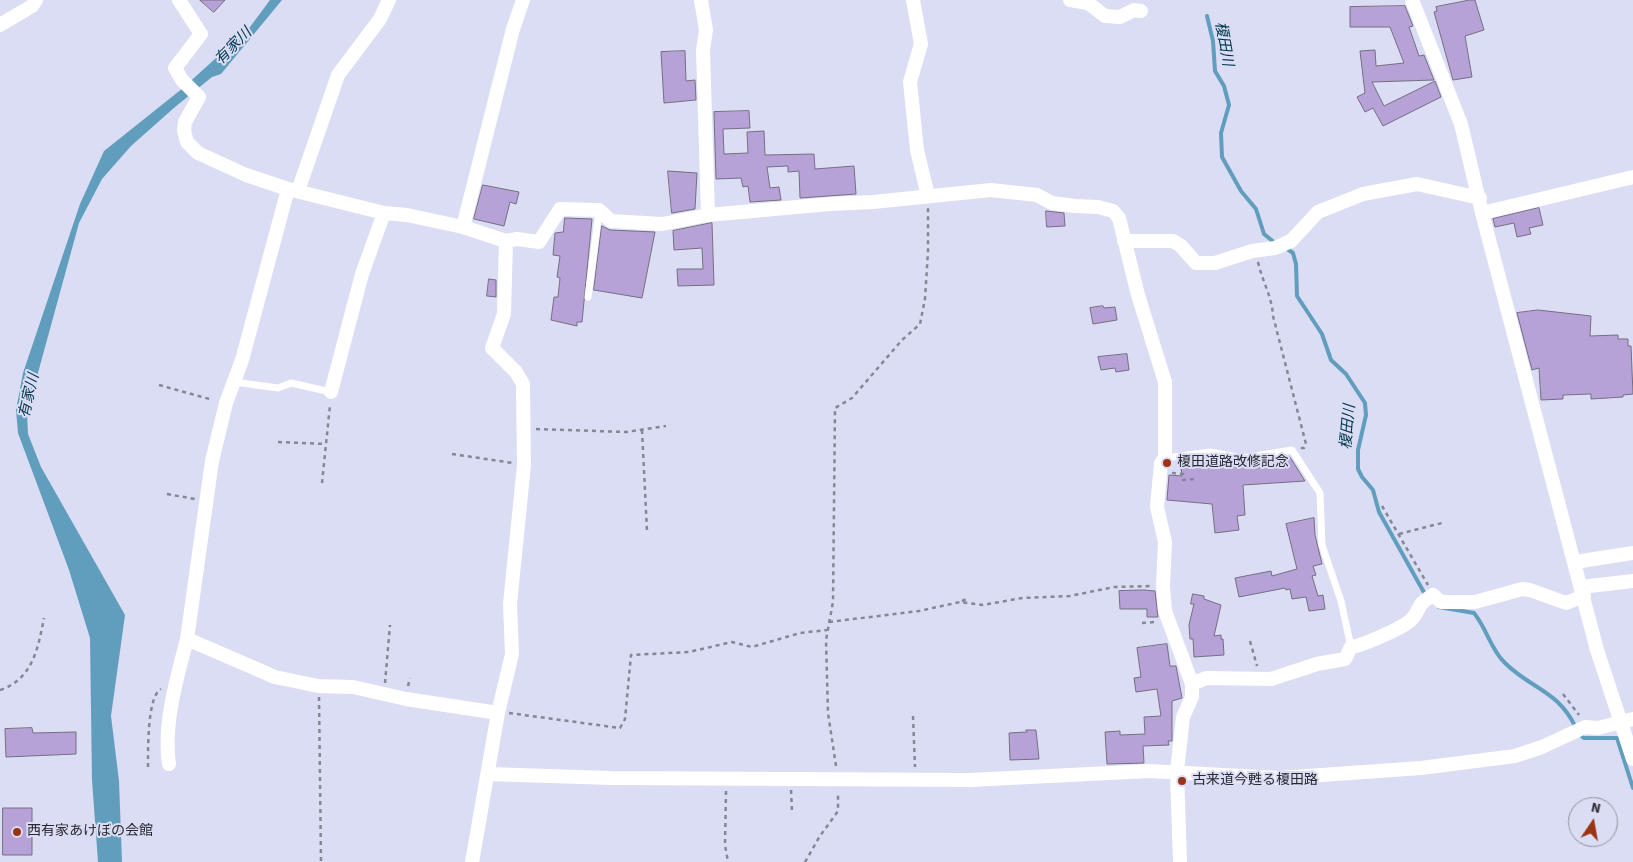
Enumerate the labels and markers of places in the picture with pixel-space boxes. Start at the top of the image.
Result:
place label: 榎田道路改修記念 [1177,455,1289,471]
marker: 榎田道路改修記念 [1161,457,1173,469]
place label: 古来道今甦る榎田路 [1192,773,1318,789]
marker: 古来道今甦る榎田路 [1176,775,1188,787]
place label: 西有家あけぼの会館 [27,824,153,840]
marker: 西有家あけぼの会館 [11,826,23,838]

